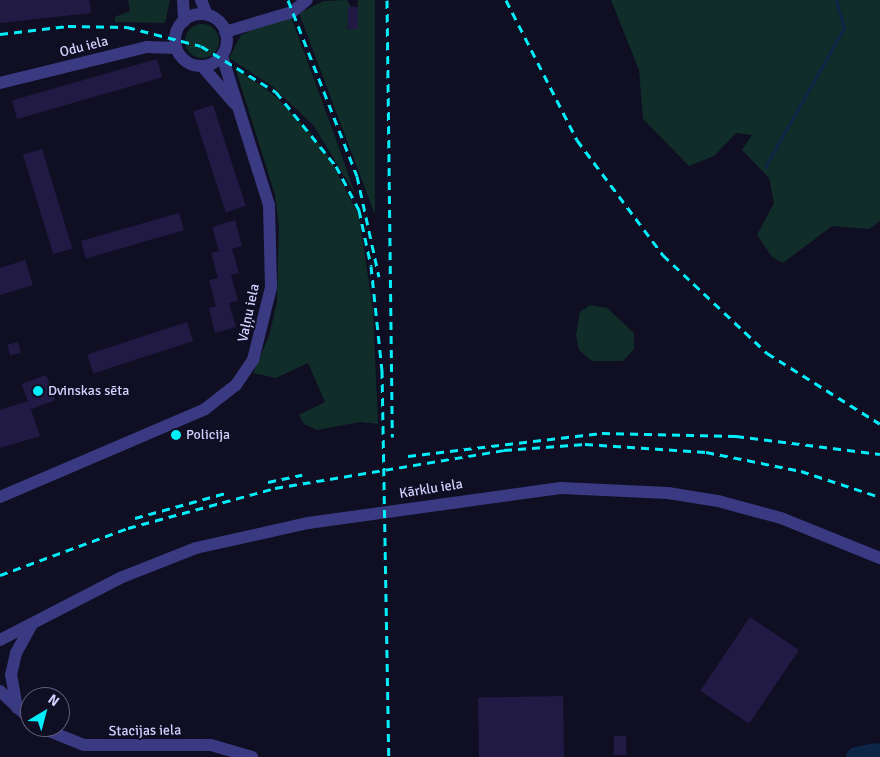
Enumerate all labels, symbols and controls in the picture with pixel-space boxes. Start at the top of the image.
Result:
street label: Odu iela [58,33,110,61]
street label: Vaļņu iela [235,282,263,344]
place label: Dvinskas sēta [48,383,129,399]
marker: Dvinskas sēta [32,385,44,397]
place label: Policija [186,427,230,443]
marker: Policija [170,429,182,441]
street label: Kārklu iela [398,476,464,502]
north arrow [20,687,70,737]
text: N [45,691,63,710]
street label: Stacijas iela [109,722,181,740]

